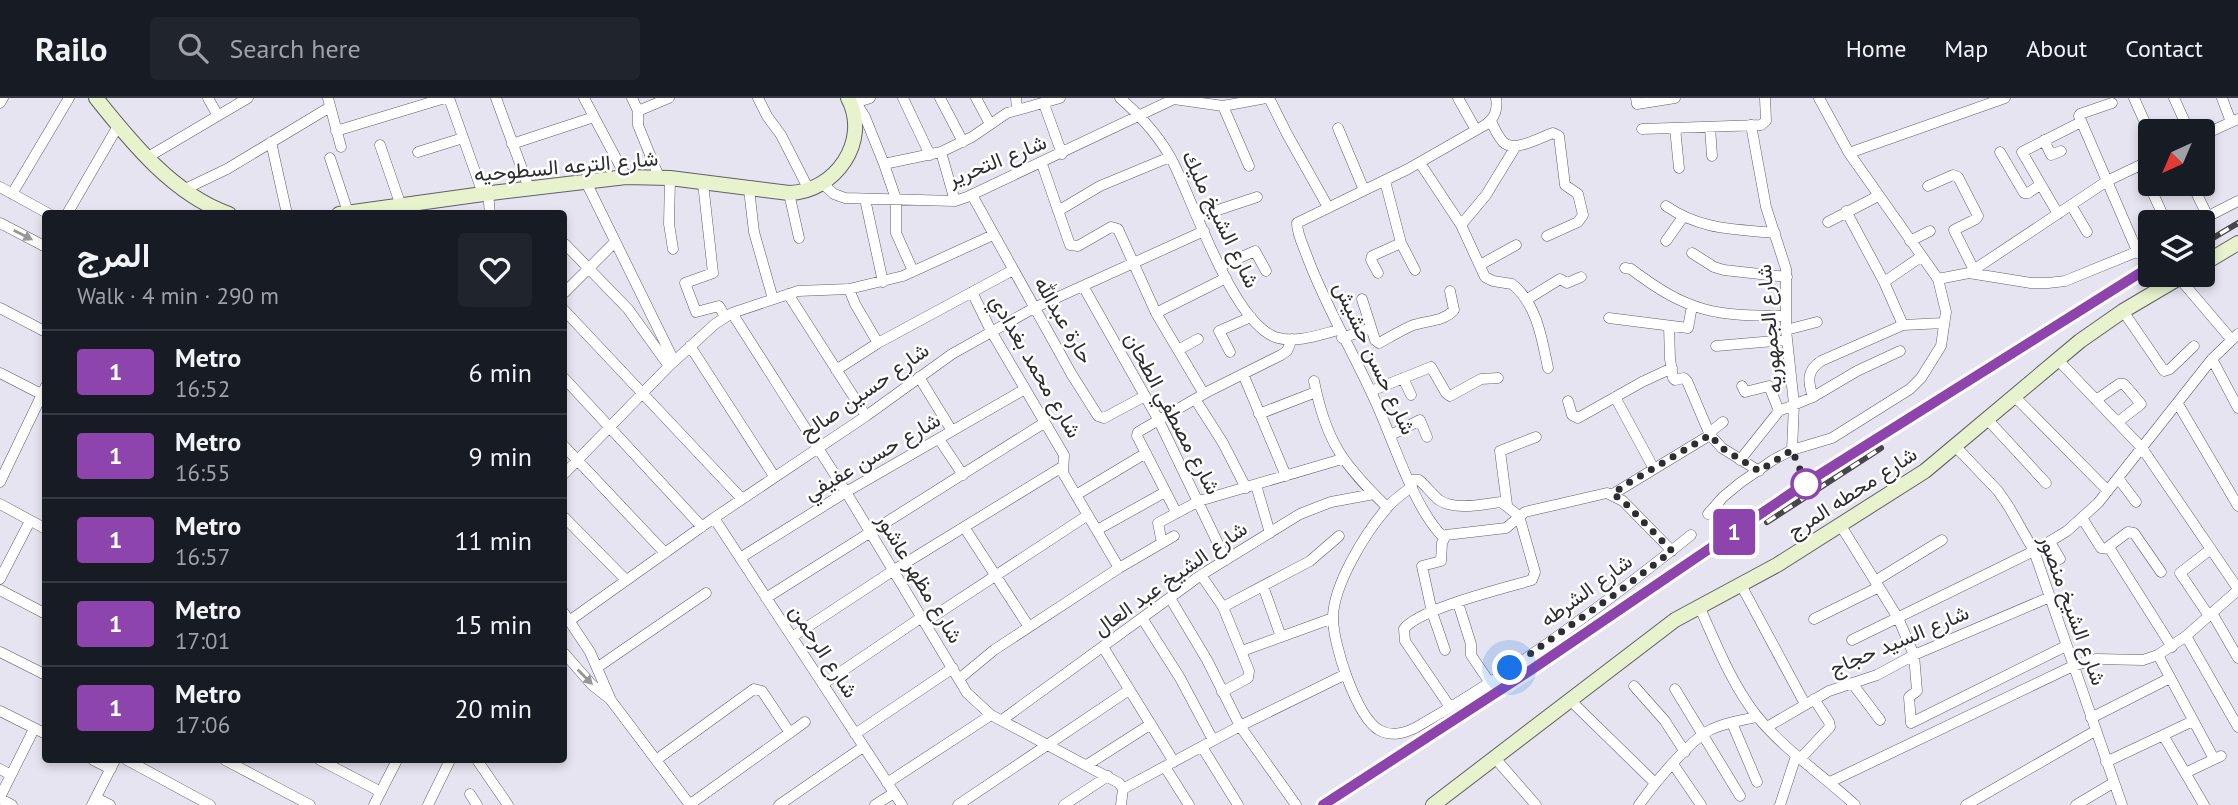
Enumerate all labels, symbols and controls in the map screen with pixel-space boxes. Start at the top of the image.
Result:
search box [150,17,640,80]
text: Railo [35,27,108,70]
icon: search [174,29,212,67]
text: Search here [230,32,361,65]
text: Home [1846,33,1906,64]
text: Map [1944,33,1988,64]
text: About [2026,33,2087,64]
text: Contact [2125,33,2203,64]
north arrow [2138,119,2216,196]
map controls [2138,119,2215,287]
street label: شارع التحرير [943,128,1051,193]
street label: شارع الترعه السطوحيه [473,144,659,189]
street label: شارع الشيخ مليك [1175,146,1266,293]
button: layers [2138,210,2215,287]
one-way arrow [13,229,33,241]
text: المرج [77,233,150,276]
button: heart [458,233,532,307]
street label: شارع الجمهوريه [1750,263,1789,395]
street label: حارة عبدالله [1028,272,1100,368]
street label: شارع حسن حشيش [1327,277,1422,439]
text: Walk · 4 min · 290 m [77,281,279,310]
street label: شارع محمد بغدادي [981,289,1088,445]
street label: شارع مصطفي الطحان [1115,327,1227,501]
street label: شارع حسين صالح [794,336,935,447]
text: Metro [175,341,241,374]
text: 1 [109,356,122,387]
text: 6 min [469,356,532,389]
text: 16:52 [175,374,230,403]
street label: شارع حسن عفيفي [799,406,947,510]
text: Metro [175,425,241,458]
text: 1 [109,440,122,471]
text: 9 min [469,440,532,473]
street label: شارع محطه المرج [1782,440,1922,545]
text: 16:55 [175,458,230,487]
unlabelled marker [1791,469,1821,499]
street label: شارع مظهر عاشور [869,507,969,648]
text: Metro [175,509,241,542]
line badge: 1 [1711,509,1757,555]
street label: شارع الشيخ عبد العال [1088,515,1253,642]
text: 1 [1727,516,1741,547]
text: 1 [109,524,122,555]
text: 11 min [454,524,532,557]
street label: شارع الشيخ منصور [2032,530,2113,689]
text: 16:57 [175,542,230,571]
street label: شارع الشرطه [1535,547,1638,633]
text: Metro [175,593,241,626]
street label: شارع الرحمن [783,599,864,704]
street label: شارع السيد حجاج [1825,599,1973,682]
text: 1 [109,608,122,639]
text: 15 min [454,608,532,641]
text: 17:01 [175,626,230,655]
your location [1492,650,1527,685]
one-way arrow [576,669,593,685]
text: Metro [175,677,241,710]
text: 1 [109,692,122,723]
text: 20 min [454,692,532,725]
text: 17:06 [175,710,230,739]

